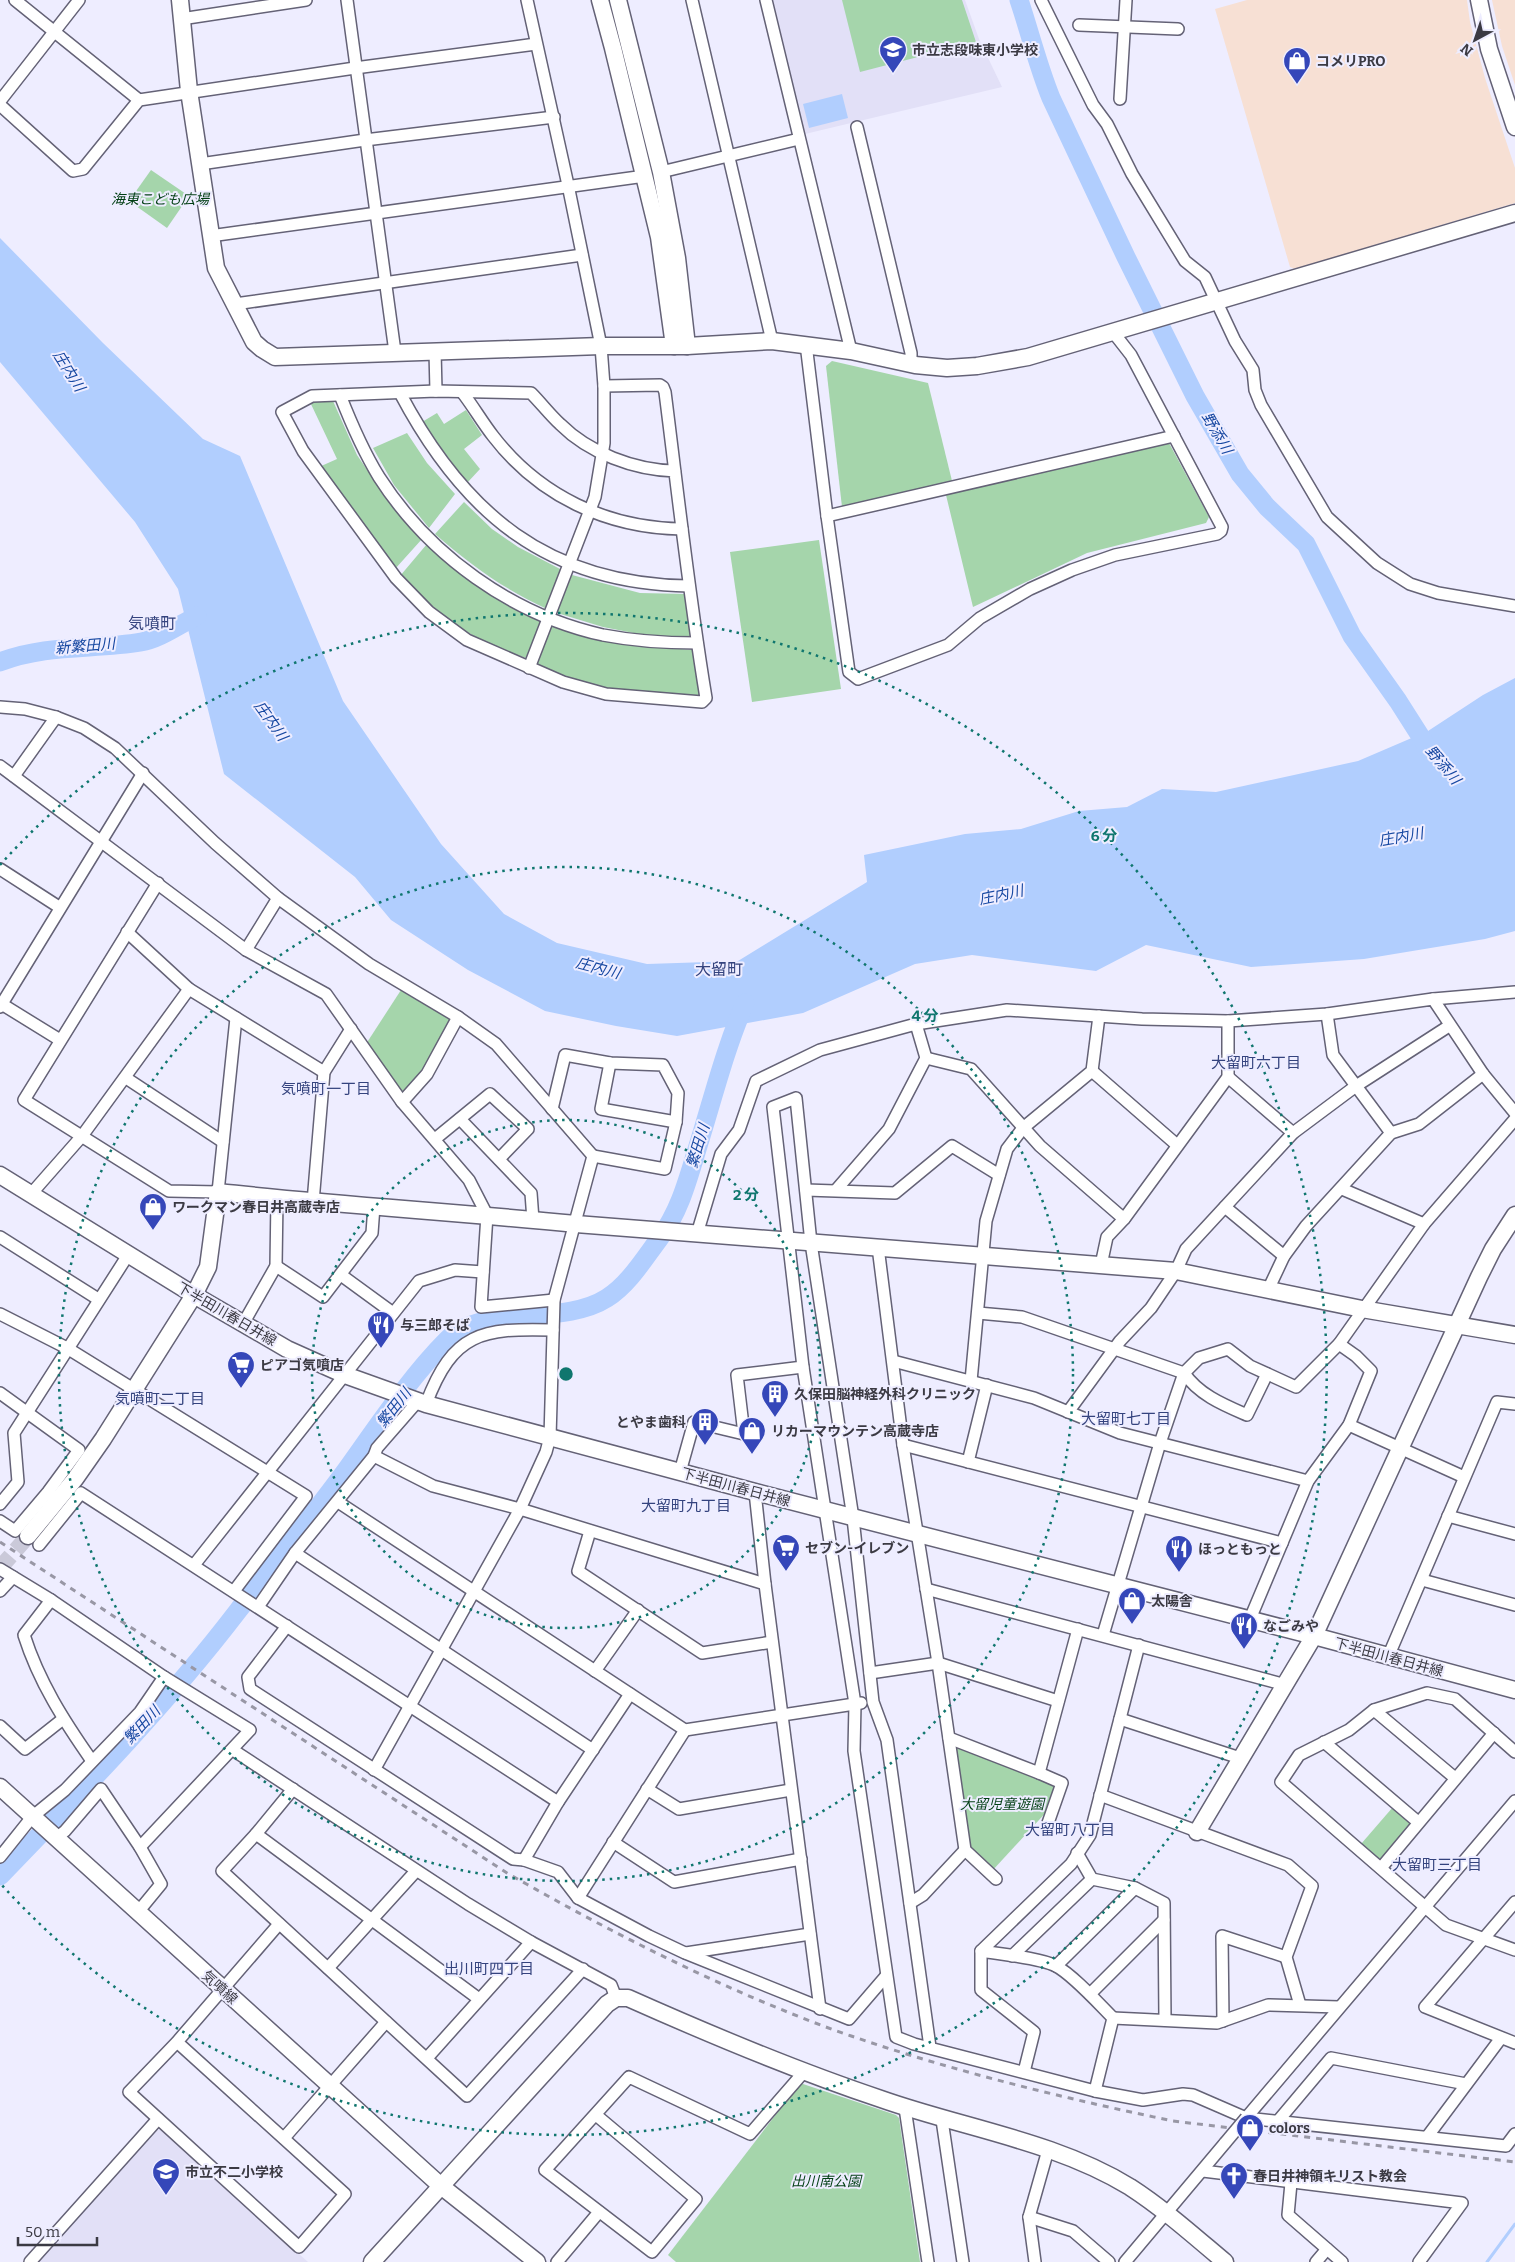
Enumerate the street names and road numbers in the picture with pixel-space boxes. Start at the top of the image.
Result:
street label: 下半田川春日井線 [174,1279,279,1350]
street label: 下半田川春日井線 [680,1465,792,1510]
street label: 下半田川春日井線 [1333,1635,1445,1680]
street label: 気噴線 [198,1967,241,2008]

